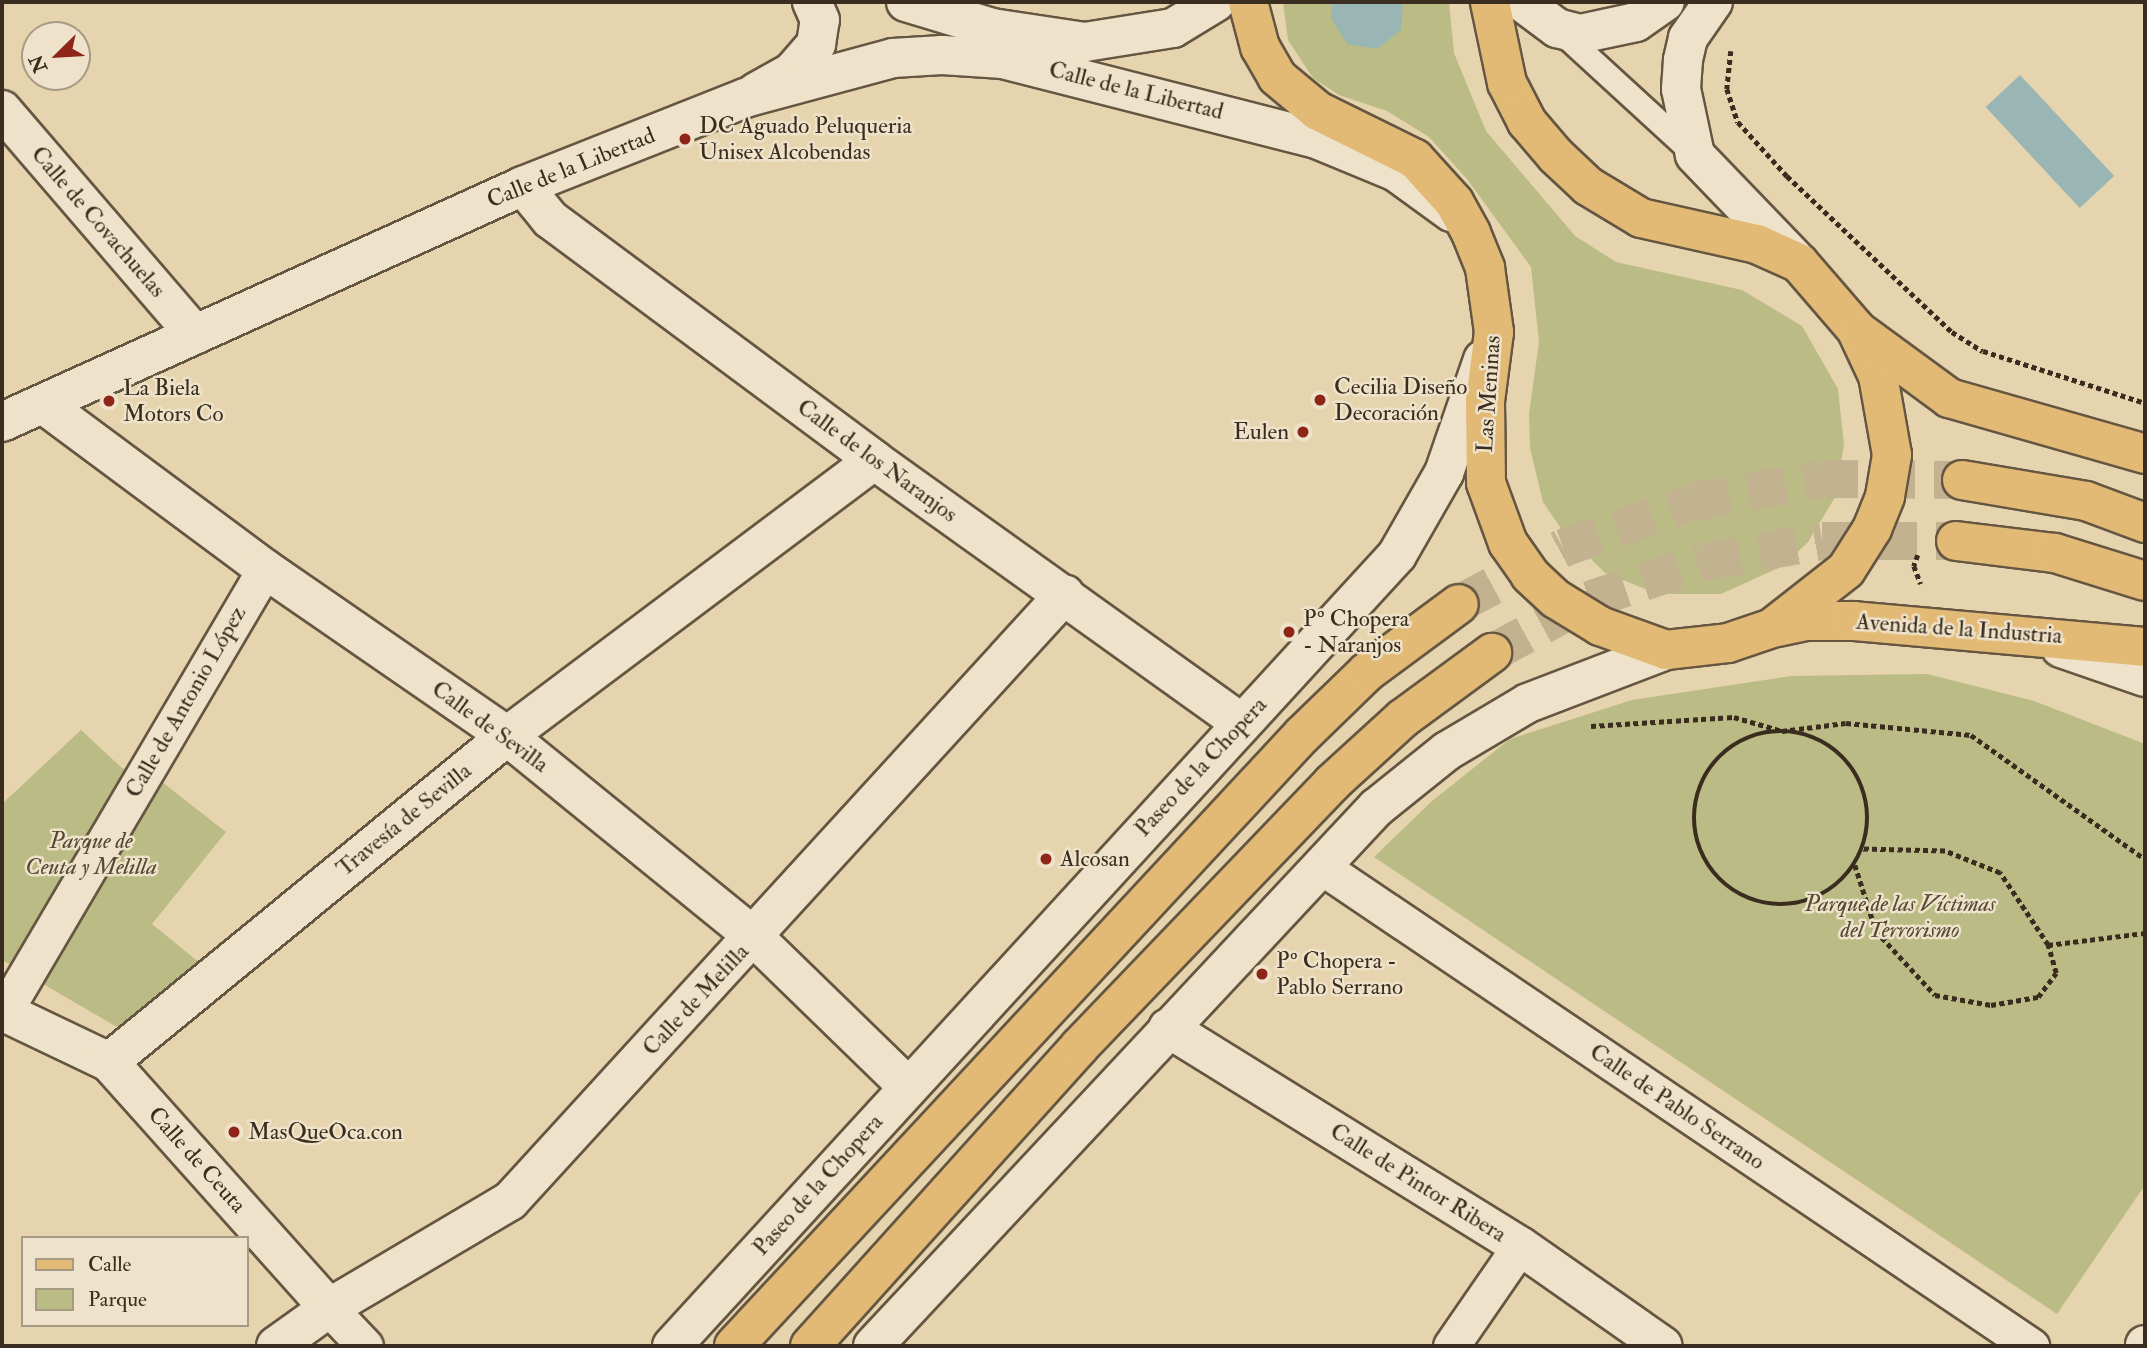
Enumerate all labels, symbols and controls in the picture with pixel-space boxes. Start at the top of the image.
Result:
north arrow [21,21,91,91]
text: N [24,51,53,76]
street label: Calle de la Libertad [1046,56,1226,126]
place label: DC Aguado Peluqueria Unisex Alcobendas [699,112,912,166]
street label: Calle de la Libertad [483,122,659,214]
marker: DC Aguado Peluqueria Unisex Alcobendas [677,131,693,147]
street label: Calle de Covachuelas [25,141,171,303]
street label: Las Meninas [1471,334,1507,454]
place label: Cecilia Diseño Decoración [1334,373,1467,427]
place label: La Biela Motors Co [123,374,224,428]
marker: Cecilia Diseño Decoración [1312,392,1328,408]
marker: La Biela Motors Co [101,393,117,409]
street label: Calle de los Naranjos [792,394,962,528]
place label: Eulen [1233,418,1289,446]
marker: Eulen [1295,424,1311,440]
street label: Calle de Antonio López [120,601,252,803]
place label: Pº Chopera - Naranjos [1303,605,1409,659]
street label: Avenida de la Industria [1855,608,2063,650]
marker: Pº Chopera - Naranjos [1281,624,1297,640]
street label: Calle de Sevilla [426,675,554,779]
street label: Paseo de la Chopera [1129,691,1273,843]
street label: Travesía de Sevilla [331,757,477,883]
park label: Parque de Ceuta y Melilla [25,827,157,881]
place label: Alcosan [1060,845,1130,873]
marker: Alcosan [1038,851,1054,867]
park label: Parque de las Víctimas del Terrorismo [1804,890,1996,944]
street label: Calle de Melilla [637,938,755,1062]
place label: Pº Chopera - Pablo Serrano [1276,947,1403,1001]
marker: Pº Chopera - Pablo Serrano [1254,966,1270,982]
street label: Calle de Pablo Serrano [1584,1038,1770,1176]
street label: Calle de Ceuta [142,1101,252,1219]
street label: Paseo de la Chopera [747,1109,889,1261]
place label: MasQueOca.con [248,1118,403,1146]
street label: Calle de Pintor Ribera [1325,1118,1511,1248]
marker: MasQueOca.con [226,1124,242,1140]
legend [21,1236,248,1327]
text: Calle [88,1251,131,1278]
text: Parque [88,1286,147,1313]

